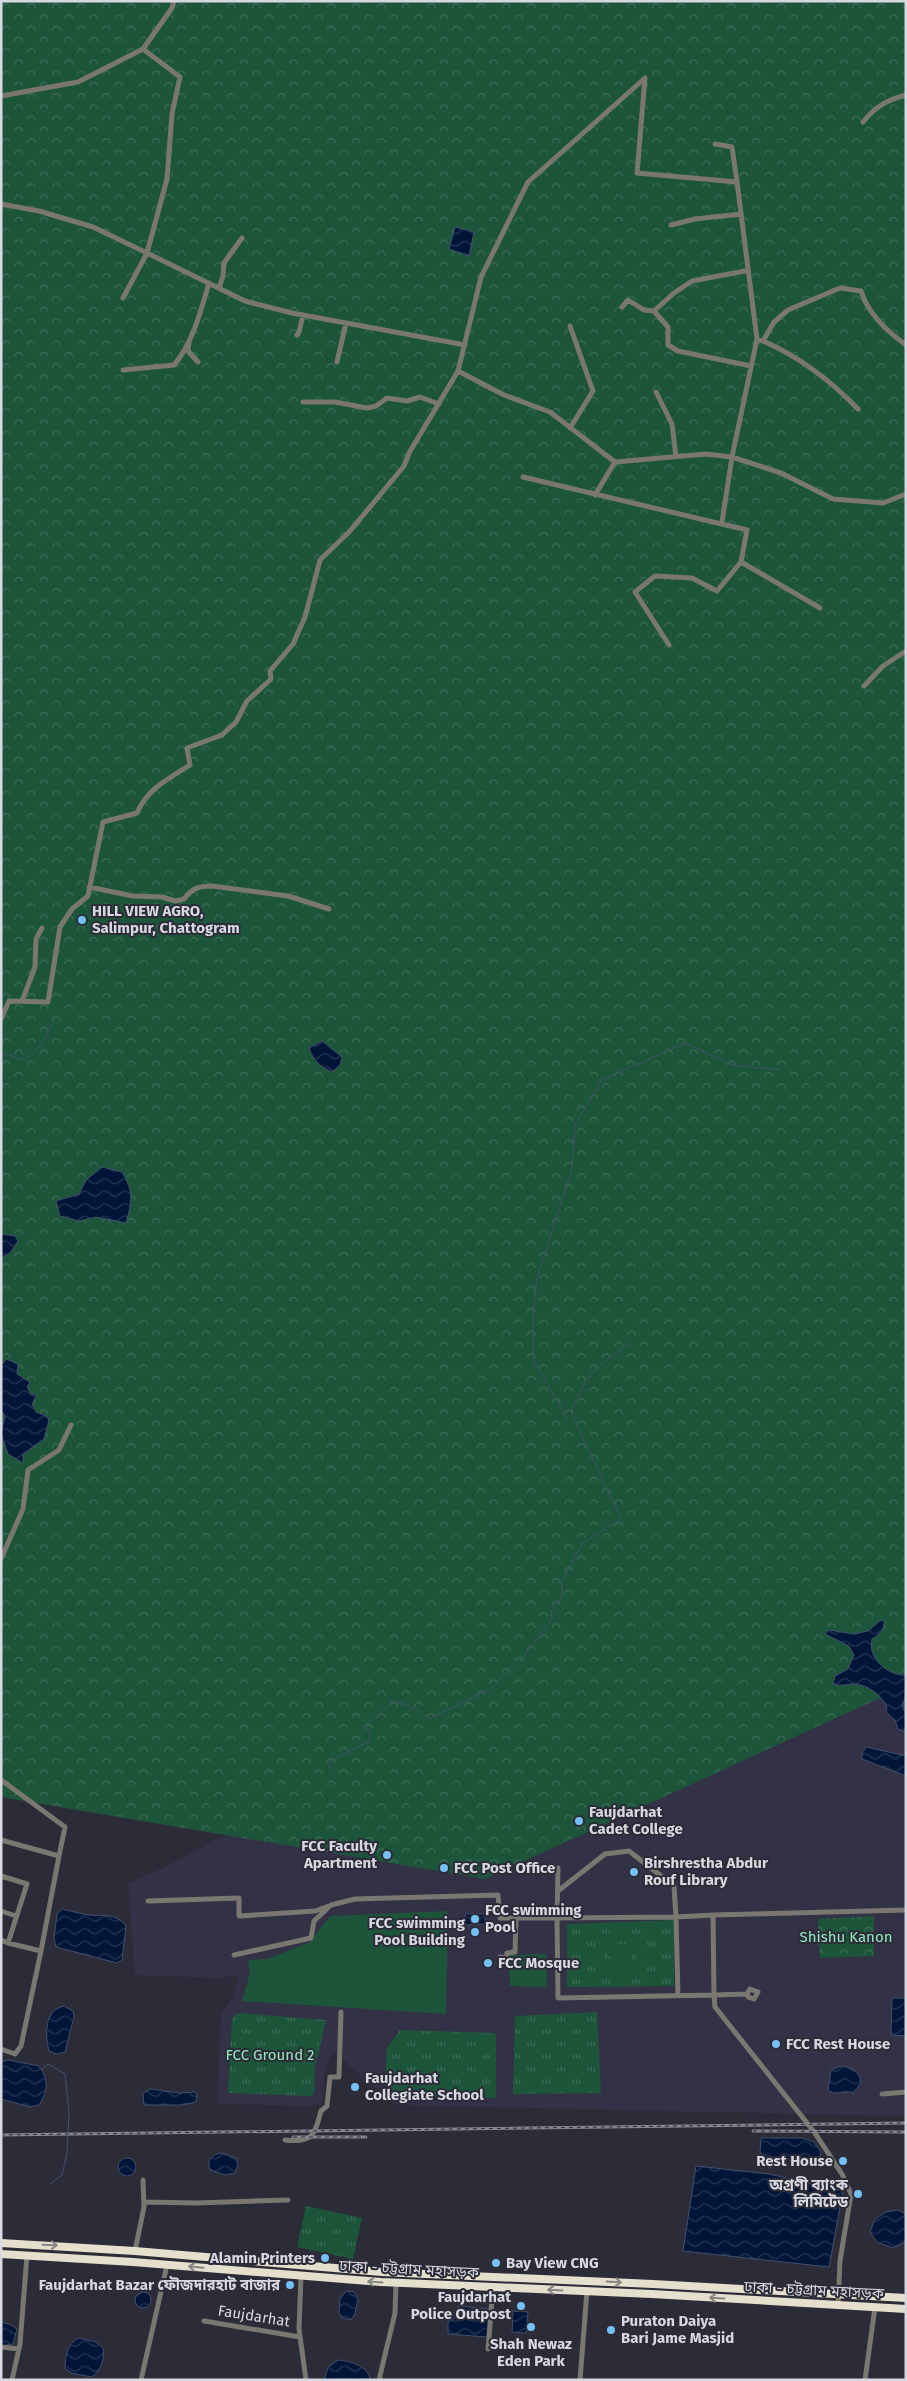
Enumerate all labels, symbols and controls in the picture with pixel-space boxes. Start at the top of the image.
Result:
place label: HILL VIEW AGRO, Salimpur, Chattogram [92,902,240,937]
marker: HILL VIEW AGRO, Salimpur, Chattogram [76,914,88,926]
place label: Faujdarhat Cadet College [589,1803,683,1838]
marker: Faujdarhat Cadet College [573,1815,585,1827]
place label: FCC Faculty Apartment [301,1837,377,1872]
marker: FCC Faculty Apartment [381,1849,393,1861]
place label: Birshrestha Abdur Rouf Library [644,1854,769,1889]
place label: FCC Post Office [454,1859,555,1877]
marker: FCC Post Office [438,1862,450,1874]
marker: Birshrestha Abdur Rouf Library [628,1866,640,1878]
place label: FCC swimming Pool [485,1901,582,1936]
marker: FCC swimming Pool [469,1913,481,1925]
place label: FCC swimming Pool Building [368,1914,466,1949]
marker: FCC swimming Pool Building [469,1926,481,1938]
park label: Shishu Kanon [800,1928,892,1946]
place label: FCC Mosque [498,1954,579,1972]
marker: FCC Mosque [482,1957,494,1969]
place label: FCC Rest House [786,2035,890,2053]
marker: FCC Rest House [770,2038,782,2050]
park label: FCC Ground 2 [225,2046,315,2064]
place label: Faujdarhat Collegiate School [365,2069,484,2104]
marker: Faujdarhat Collegiate School [349,2081,361,2093]
place label: Rest House [756,2152,833,2170]
marker: Rest House [837,2155,849,2167]
place label: অগ্রণী ব্যাংক লিমিটেড [768,2176,849,2211]
marker: অগ্রণী ব্যাংক লিমিটেড [852,2188,864,2200]
one-way arrow [42,2241,58,2250]
place label: Alamin Printers [209,2249,315,2267]
marker: Alamin Printers [319,2252,331,2264]
place label: Bay View CNG [506,2254,599,2272]
street label: ঢাকা - চট্টগ্রাম মহাসড়ক [338,2256,480,2282]
marker: Bay View CNG [490,2257,502,2269]
one-way arrow [188,2262,204,2272]
place label: Faujdarhat Bazar ফৌজদারহাট বাজার [39,2276,281,2294]
one-way arrow [368,2277,384,2286]
one-way arrow [605,2277,621,2286]
street label: ঢাকা - চট্টগ্রাম মহাসড়ক [743,2277,885,2303]
marker: Faujdarhat Bazar ফৌজদারহাট বাজার [284,2279,296,2291]
one-way arrow [547,2285,563,2294]
place label: Faujdarhat Police Outpost [411,2288,511,2323]
one-way arrow [710,2293,726,2303]
marker: Faujdarhat Police Outpost [515,2300,527,2312]
street label: Faujdarhat [217,2301,292,2331]
place label: Puraton Daiya Bari Jame Masjid [621,2312,734,2347]
marker: Shah Newaz Eden Park [525,2321,537,2333]
marker: Puraton Daiya Bari Jame Masjid [605,2324,617,2336]
place label: Shah Newaz Eden Park [490,2335,572,2370]

